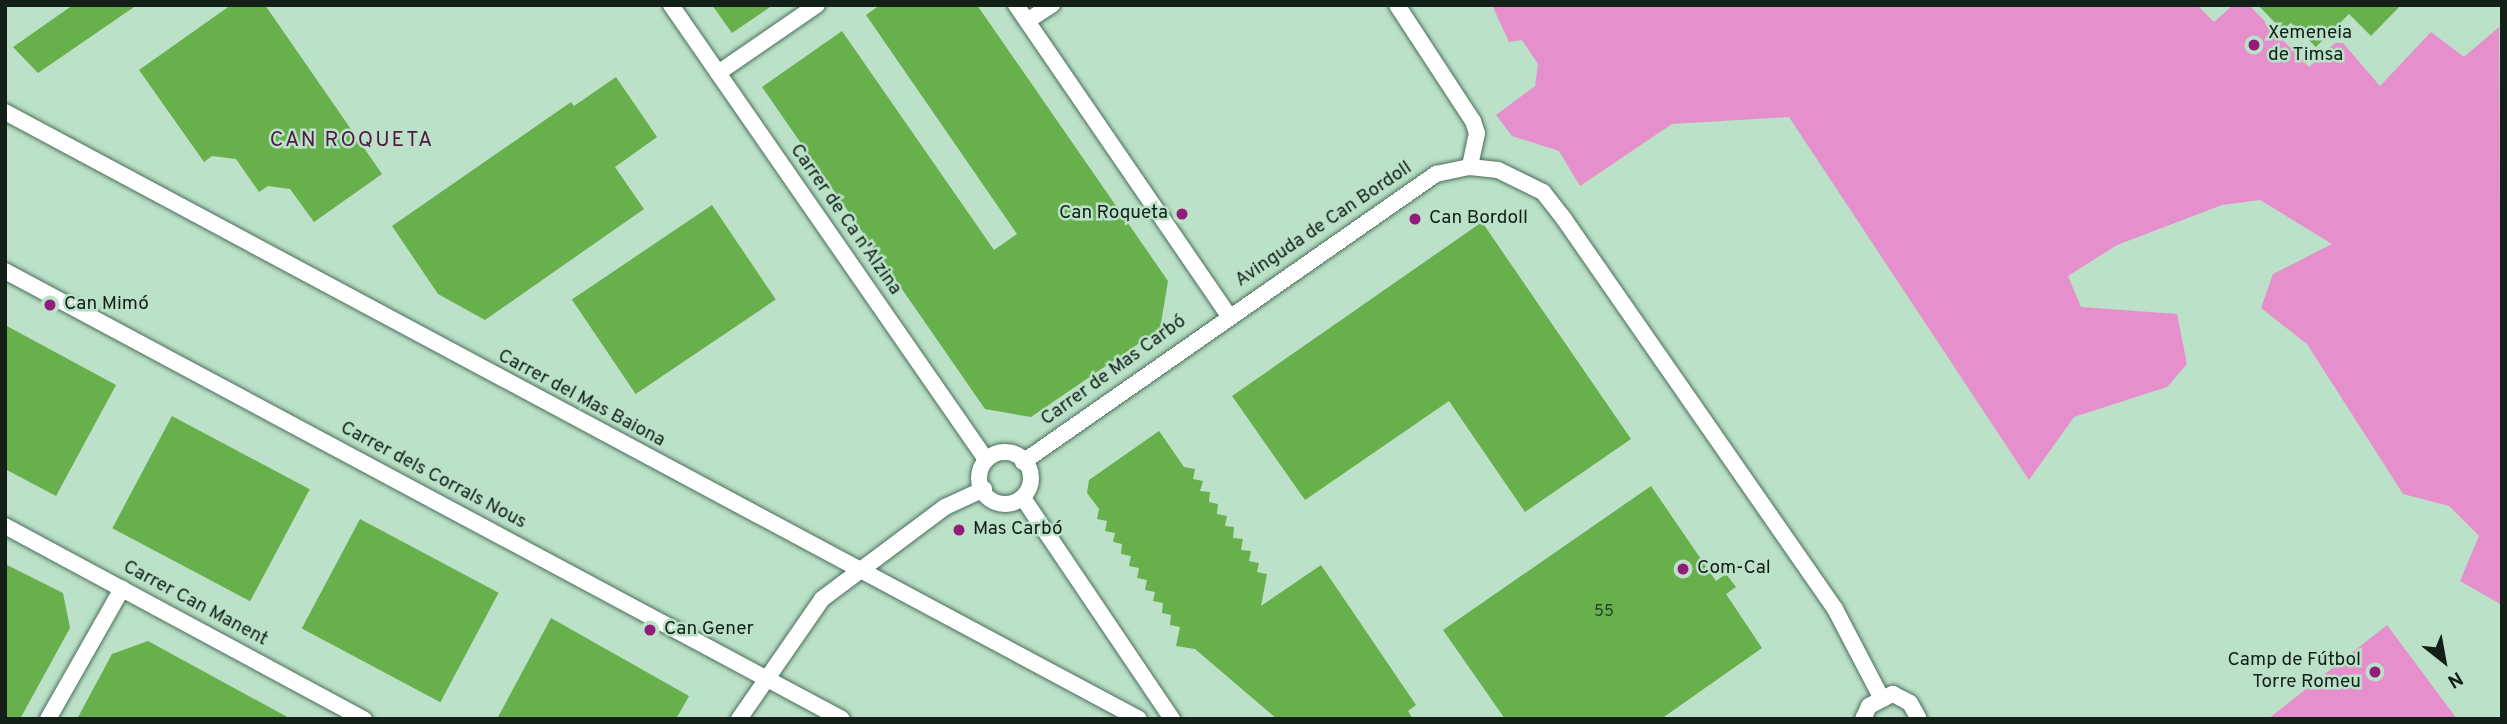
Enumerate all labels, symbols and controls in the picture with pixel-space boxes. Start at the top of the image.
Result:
place label: Xemeneia de Timsa [2268,23,2352,67]
marker: Xemeneia de Timsa [2246,37,2262,53]
district label: CAN ROQUETA [271,128,433,154]
street label: Carrer de Ca n'Alzina [784,140,906,300]
street label: Avinguda de Can Bordoll [1231,157,1417,293]
place label: Can Roqueta [1059,203,1168,225]
marker: Can Roqueta [1174,206,1190,222]
place label: Can Bordoll [1429,208,1528,230]
marker: Can Bordoll [1407,211,1423,227]
place label: Can Mimó [64,294,149,316]
marker: Can Mimó [42,297,58,313]
street label: Carrer de Mas Carbó [1037,311,1191,431]
street label: Carrer del Mas Baiona [493,345,669,453]
street label: Carrer dels Corrals Nous [336,417,530,535]
place label: Mas Carbó [973,519,1062,541]
marker: Mas Carbó [951,522,967,538]
street label: Carrer Can Manent [119,556,271,652]
place label: Com-Cal [1697,558,1771,580]
marker: Com-Cal [1675,561,1691,577]
house number: 55 [1594,602,1614,622]
place label: Can Gener [664,619,754,641]
marker: Can Gener [642,622,658,638]
north arrow [2409,626,2479,696]
place label: Camp de Fútbol Torre Romeu [2227,650,2361,694]
marker: Camp de Fútbol Torre Romeu [2367,664,2383,680]
text: N [2443,665,2467,693]

